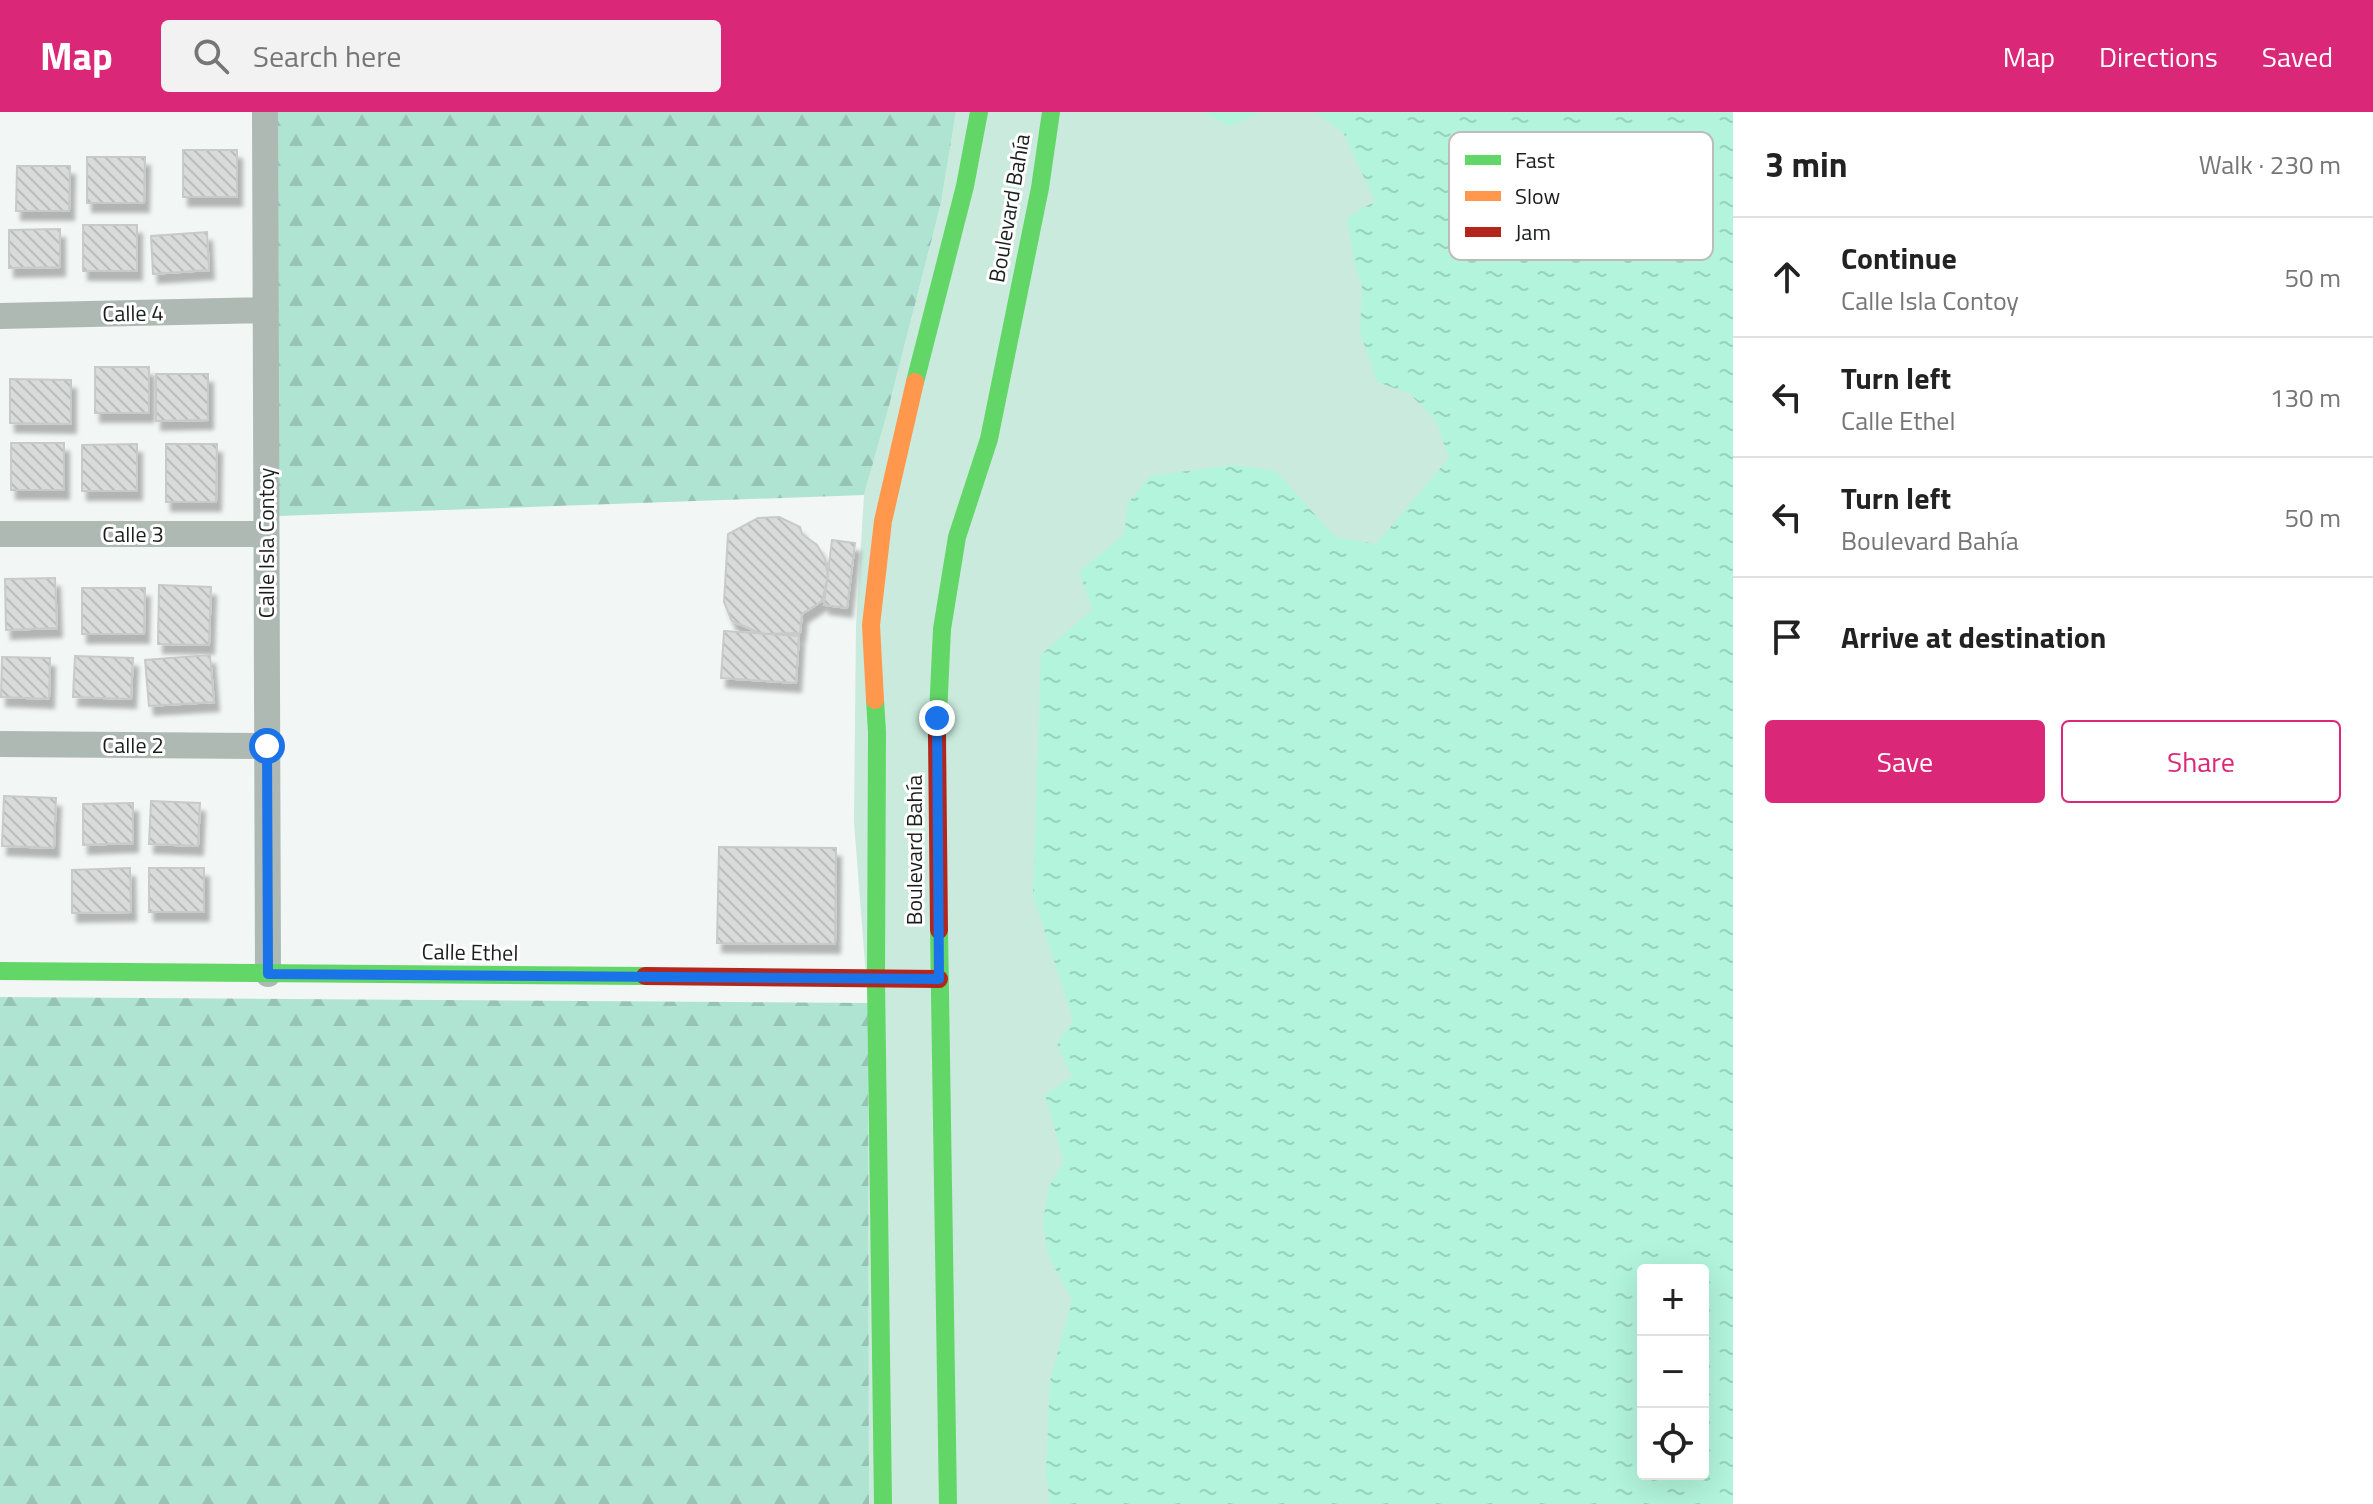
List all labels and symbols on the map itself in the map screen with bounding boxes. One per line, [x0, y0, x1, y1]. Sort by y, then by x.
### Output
street label: Boulevard Bahía [979, 131, 1039, 285]
legend [1449, 132, 1713, 260]
text: Fast [1515, 143, 1555, 177]
text: Slow [1515, 179, 1561, 213]
text: Jam [1515, 215, 1551, 249]
street label: Calle 4 [102, 295, 164, 331]
street label: Calle Isla Contoy [249, 467, 283, 618]
street label: Calle 3 [102, 517, 164, 551]
route end [919, 700, 955, 736]
street label: Calle 2 [102, 728, 164, 762]
route start [249, 728, 285, 764]
street label: Boulevard Bahía [897, 775, 931, 925]
street label: Calle Ethel [421, 934, 519, 970]

